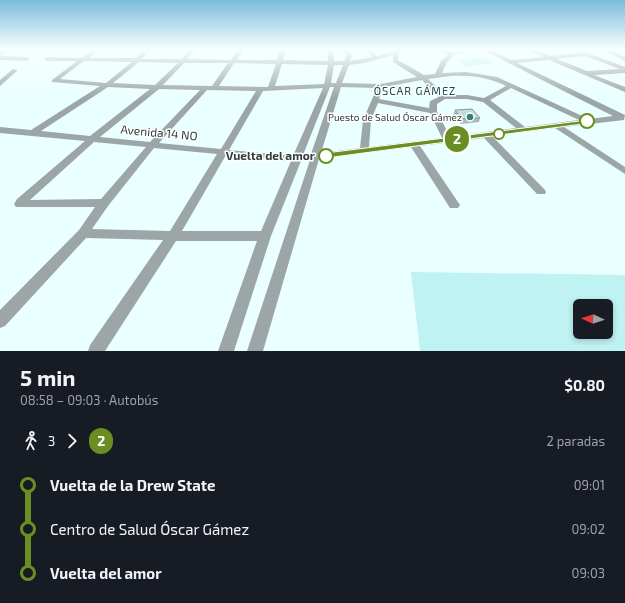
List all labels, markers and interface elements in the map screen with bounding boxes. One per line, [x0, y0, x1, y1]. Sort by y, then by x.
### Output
district label: ÓSCAR GÁMEZ [374, 84, 456, 97]
place label: Puesto de Salud Óscar Gámez [328, 111, 462, 123]
marker: Puesto de Salud Óscar Gámez [465, 112, 475, 122]
unlabelled marker [579, 113, 595, 129]
street label: Avenida 14 NO [120, 122, 198, 142]
line badge: 2 [444, 126, 470, 152]
unlabelled marker [493, 128, 505, 140]
text: 2 [453, 130, 461, 147]
place label: Vuelta del amor [226, 148, 315, 162]
marker: Vuelta del amor [318, 148, 334, 164]
north arrow [573, 299, 613, 339]
map controls [573, 299, 613, 339]
text: 5 min [20, 364, 76, 390]
text: $0.80 [564, 376, 605, 394]
text: 08:58 – 09:03 · Autobús [20, 392, 158, 408]
icon: walk [20, 430, 42, 452]
icon: forward [61, 430, 83, 452]
text: 2 [97, 432, 105, 449]
text: 3 [48, 433, 55, 449]
text: 2 paradas [547, 433, 605, 449]
text: Vuelta de la Drew State [50, 476, 215, 494]
text: 09:01 [574, 477, 605, 493]
text: Centro de Salud Óscar Gámez [50, 520, 249, 538]
text: 09:02 [572, 521, 605, 537]
text: Vuelta del amor [50, 564, 162, 582]
text: 09:03 [572, 565, 605, 581]

